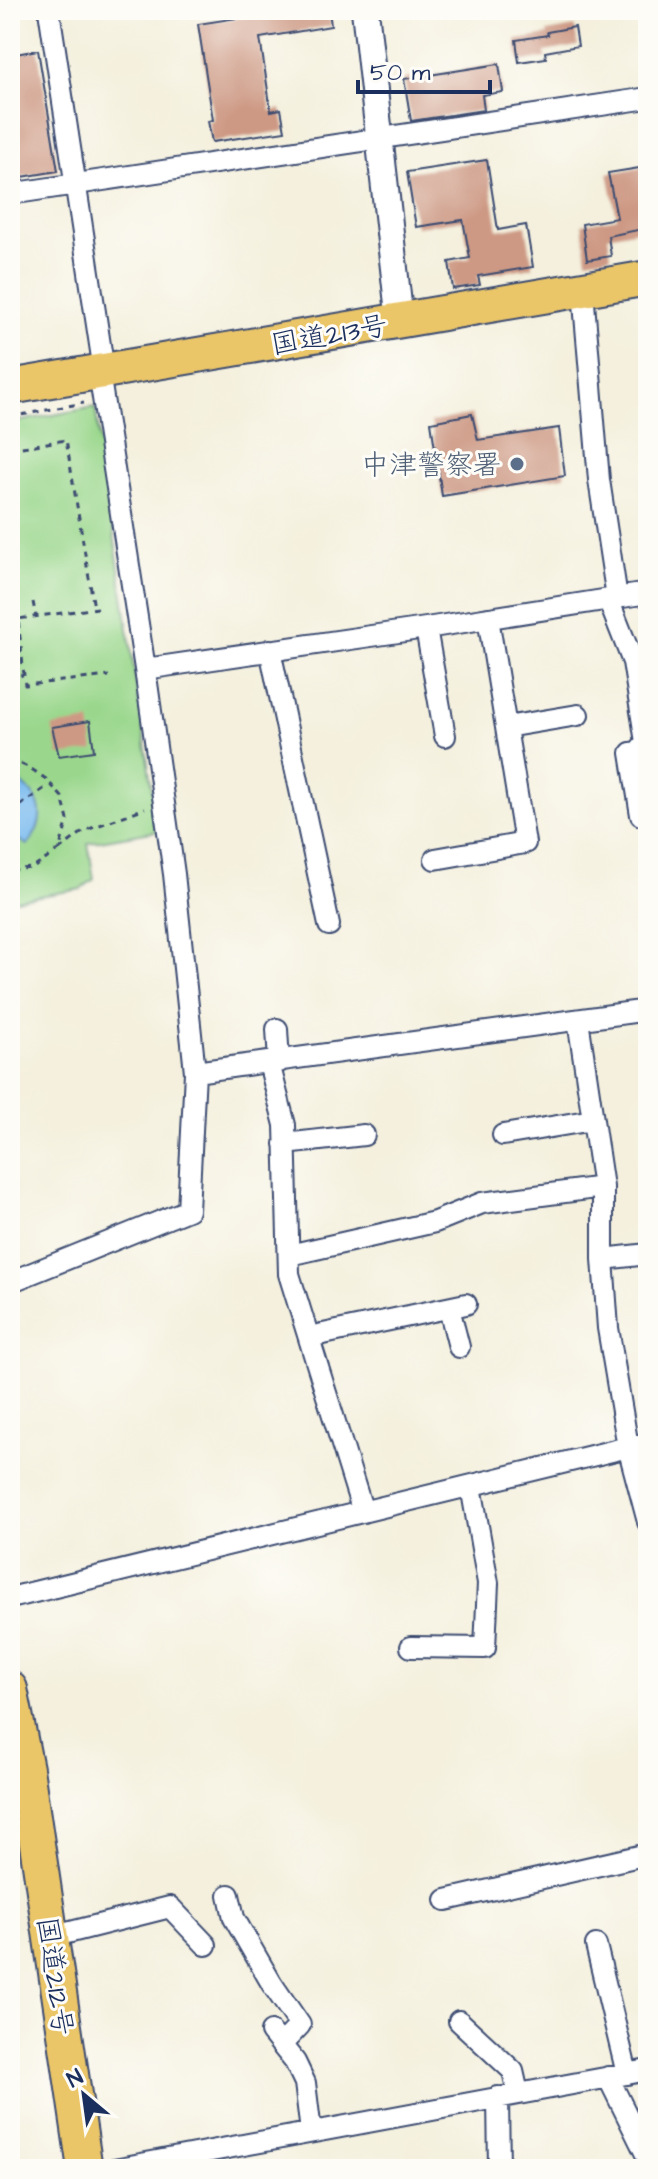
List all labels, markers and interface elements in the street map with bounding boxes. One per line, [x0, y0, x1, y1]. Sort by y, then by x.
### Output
scale bar [358, 44, 490, 94]
text: 50 m [370, 56, 431, 90]
street label: 国道213号 [268, 306, 391, 365]
place label: 中津警察署 [361, 446, 501, 485]
marker: 中津警察署 [508, 455, 526, 473]
street label: 国道212号 [27, 1914, 82, 2038]
north arrow [44, 2055, 124, 2135]
text: N [61, 2062, 89, 2096]

